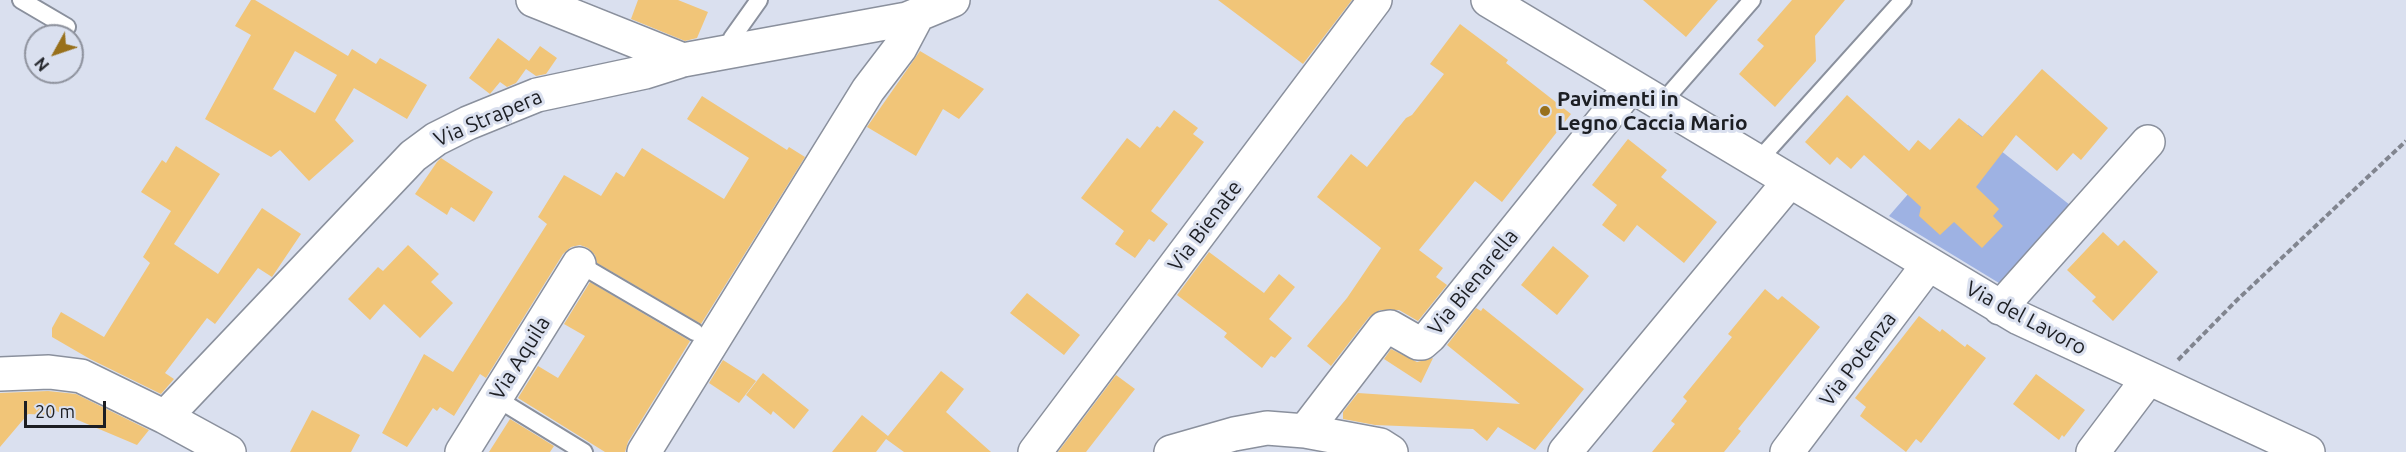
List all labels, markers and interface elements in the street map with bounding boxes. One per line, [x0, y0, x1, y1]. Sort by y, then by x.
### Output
north arrow [24, 24, 84, 84]
text: N [31, 54, 52, 75]
street label: Via Strapera [430, 84, 546, 152]
place label: Pavimenti in Legno Caccia Mario [1557, 86, 1748, 136]
marker: Pavimenti in Legno Caccia Mario [1538, 104, 1552, 118]
street label: Via Bienate [1163, 176, 1247, 276]
street label: Via Bienarella [1423, 224, 1523, 340]
street label: Via del Lavoro [1961, 276, 2091, 360]
street label: Via Potenza [1814, 307, 1902, 411]
street label: Via Aquila [484, 311, 556, 405]
scale bar [27, 389, 110, 427]
text: 20 m [35, 401, 75, 421]

